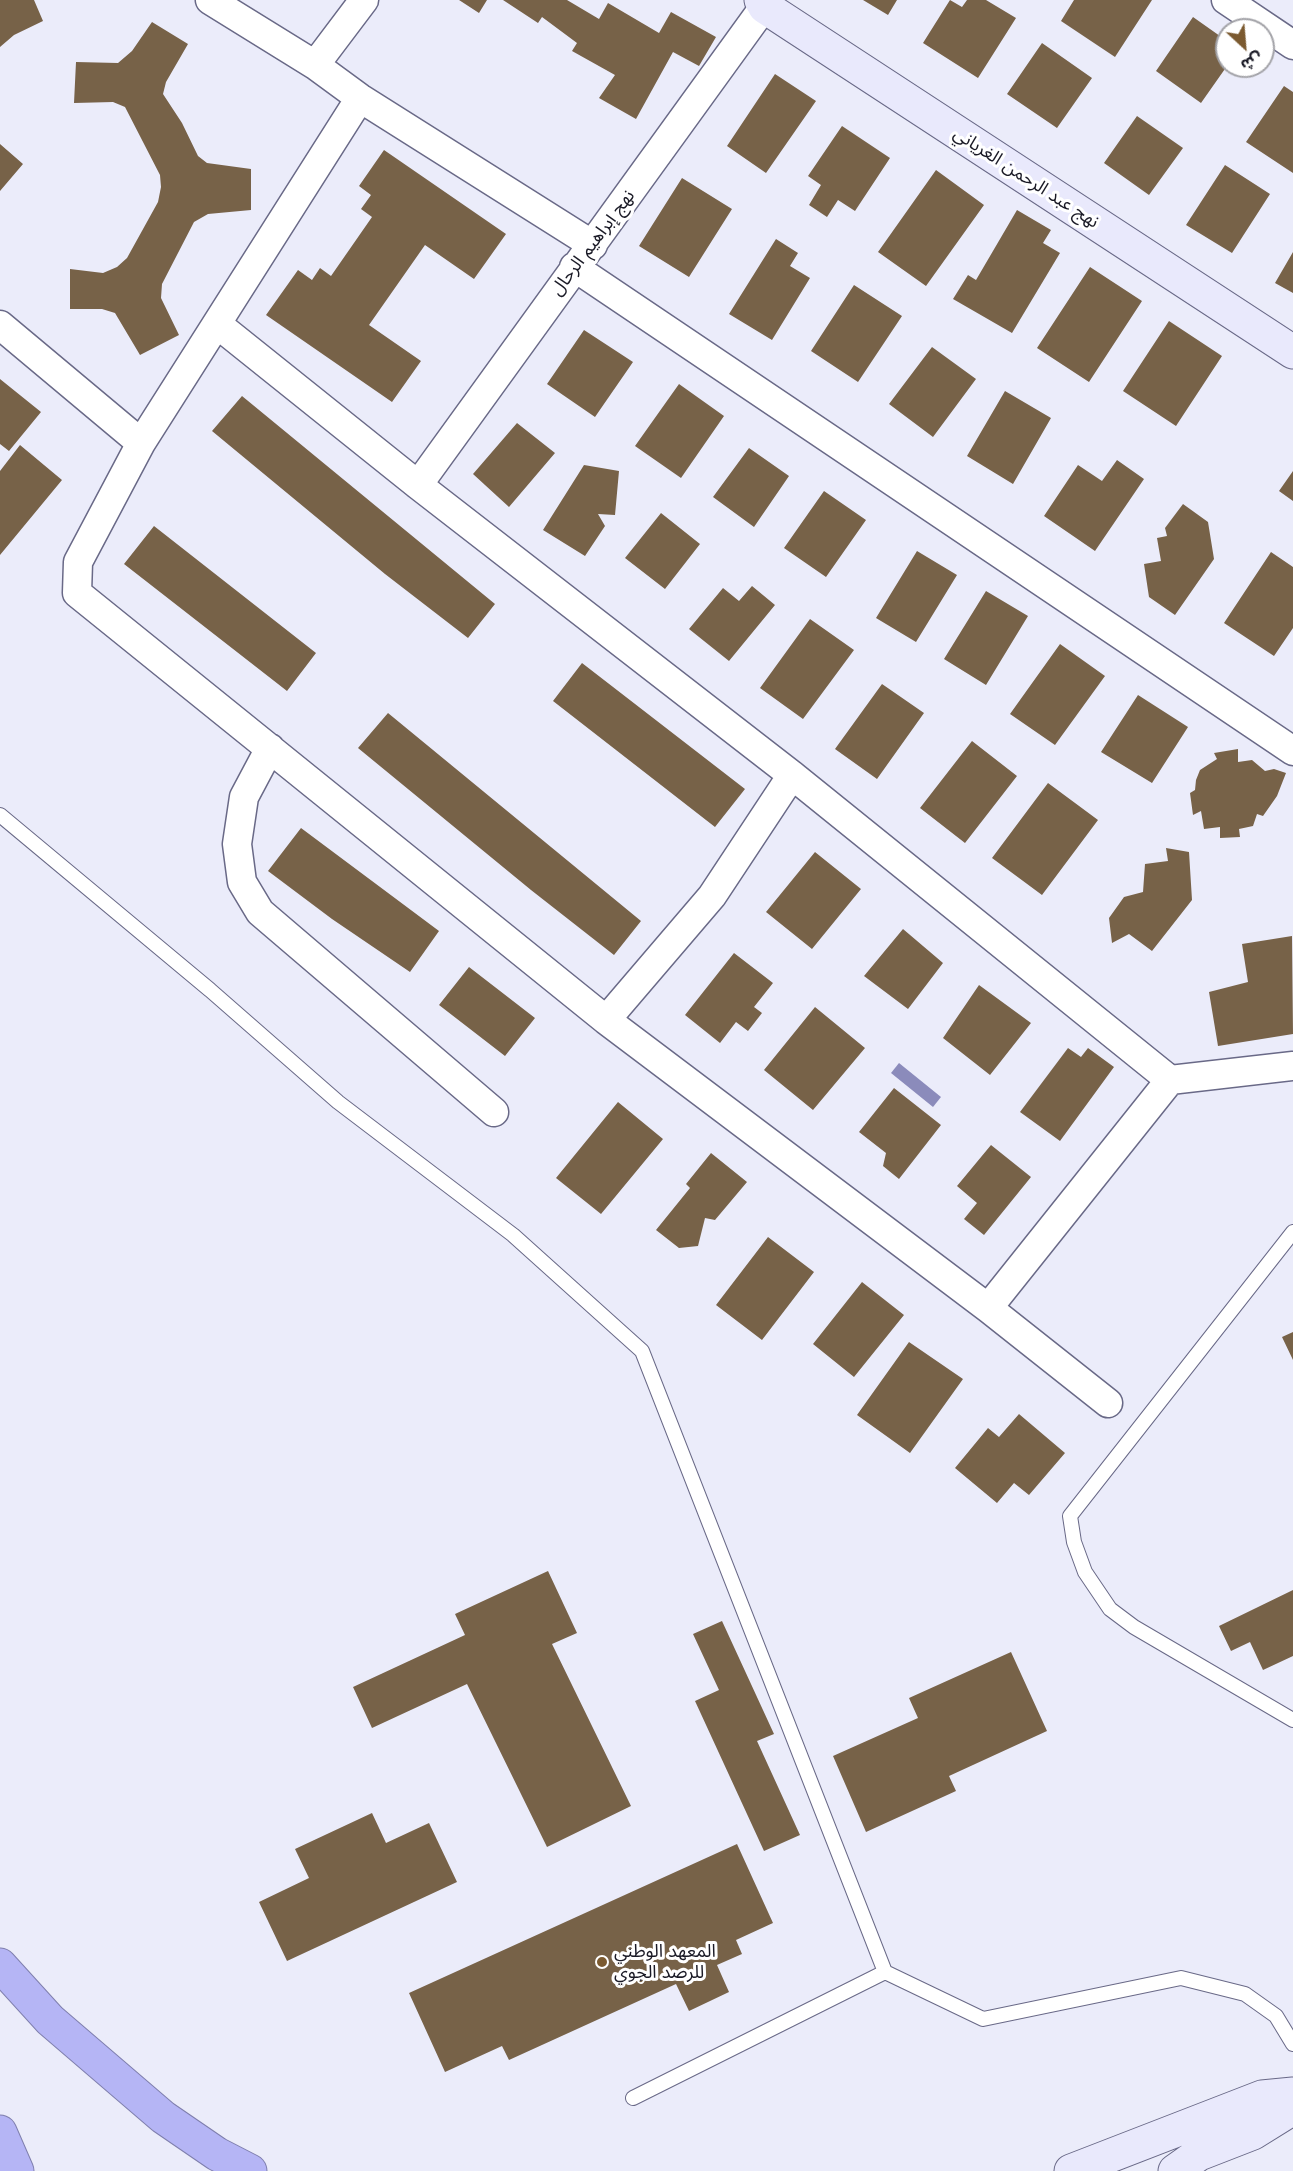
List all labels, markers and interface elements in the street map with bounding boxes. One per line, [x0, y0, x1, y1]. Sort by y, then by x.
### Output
north arrow [1215, 18, 1275, 78]
text: ش [1238, 49, 1266, 76]
street label: نهج عبد الرحمن الغرياني [949, 123, 1103, 233]
street label: نهج إبراهيم الرحال [546, 186, 640, 300]
place label: المعهد الوطني للرصد الجوي [614, 1941, 716, 1984]
marker: المعهد الوطني للرصد الجوي [595, 1955, 609, 1969]

